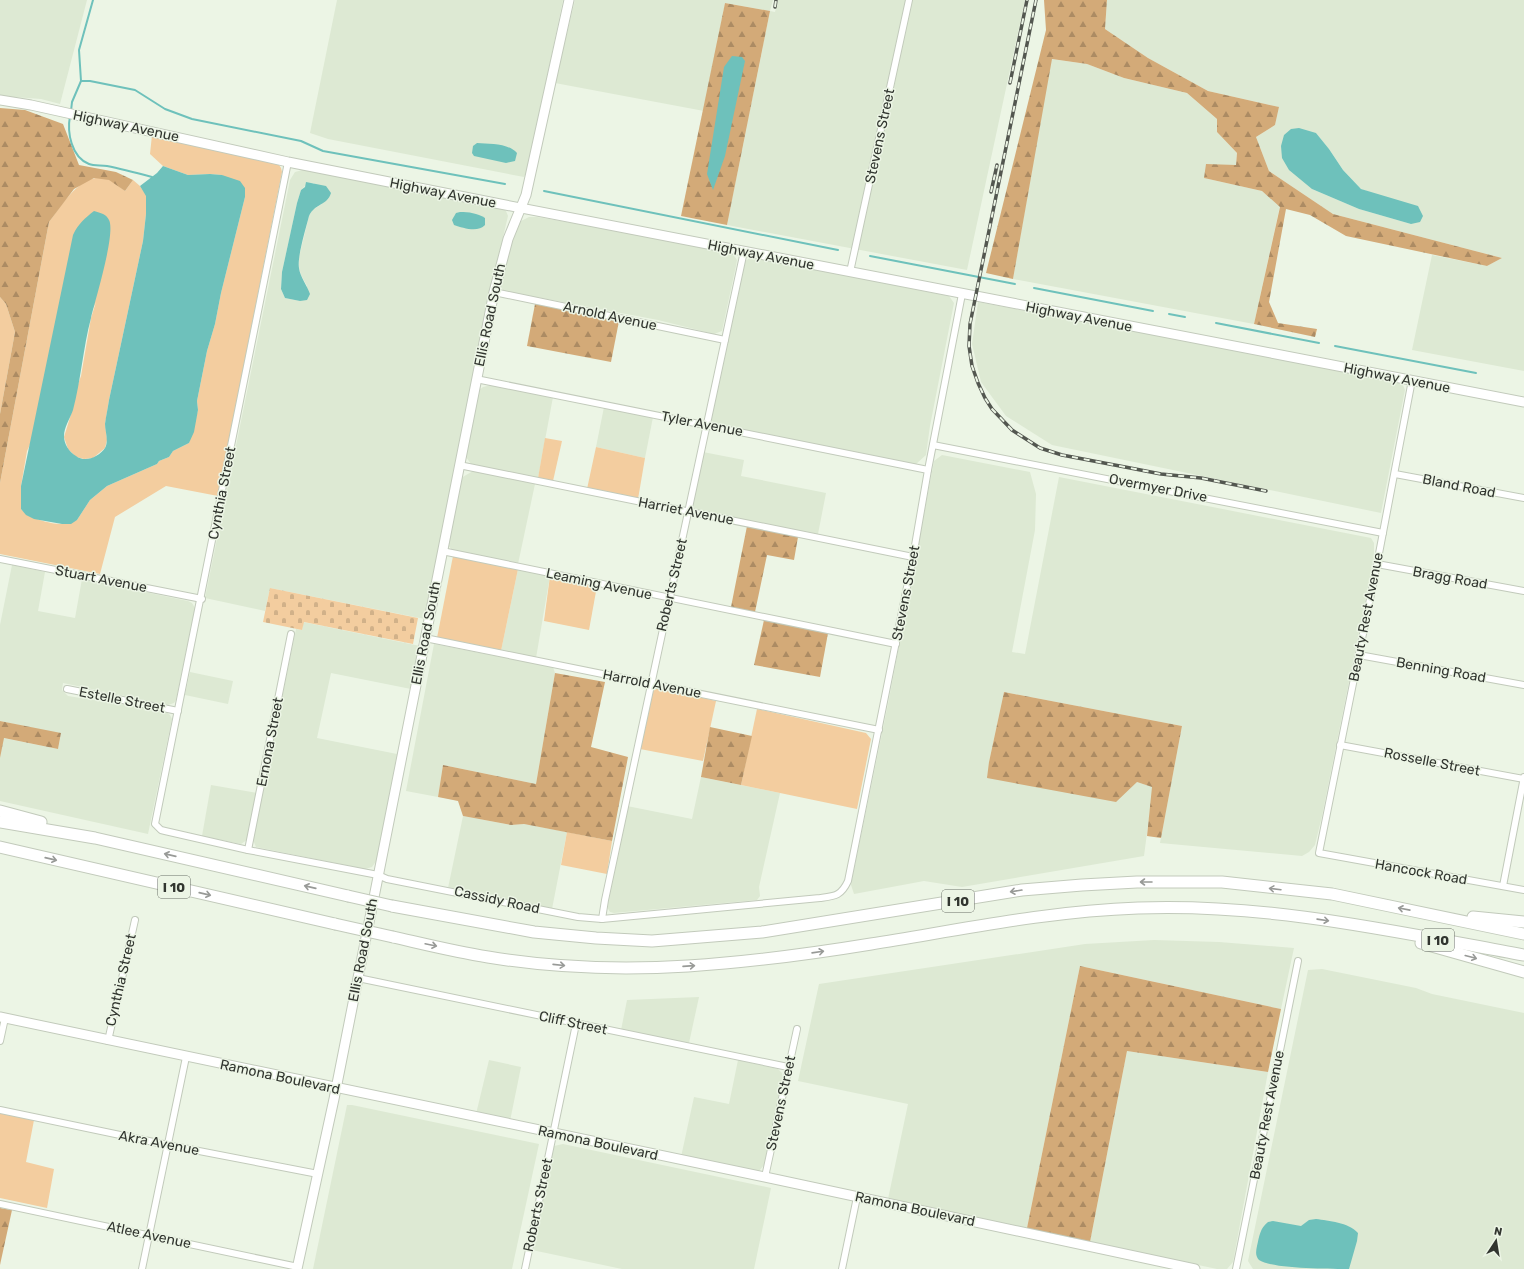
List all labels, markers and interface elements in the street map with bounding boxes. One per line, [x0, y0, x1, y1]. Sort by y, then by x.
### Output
street label: Stevens Street [862, 86, 898, 185]
street label: Highway Avenue [71, 106, 181, 146]
street label: Highway Avenue [388, 174, 498, 212]
street label: Highway Avenue [706, 236, 816, 274]
street label: Ellis Road South [471, 262, 509, 368]
street label: Arnold Avenue [562, 298, 658, 334]
street label: Highway Avenue [1024, 298, 1134, 336]
street label: Highway Avenue [1342, 359, 1452, 397]
street label: Tyler Avenue [660, 408, 745, 440]
street label: Cynthia Street [205, 445, 239, 541]
street label: Overmyer Drive [1107, 470, 1209, 506]
street label: Bland Road [1421, 471, 1497, 501]
street label: Harriet Avenue [637, 493, 735, 529]
street label: Roberts Street [653, 536, 691, 633]
street label: Stevens Street [888, 543, 924, 642]
street label: Beauty Rest Avenue [1345, 551, 1387, 683]
street label: Stuart Avenue [54, 562, 149, 596]
street label: Bragg Road [1411, 563, 1489, 593]
street label: Leaming Avenue [544, 564, 654, 604]
street label: Ellis Road South [408, 580, 444, 686]
street label: Benning Road [1395, 654, 1487, 686]
street label: Harrold Avenue [601, 666, 703, 702]
street label: Estelle Street [77, 683, 167, 717]
street label: Ernona Street [253, 695, 287, 788]
street label: Rosselle Street [1382, 744, 1482, 780]
one-way arrow [164, 850, 177, 858]
one-way arrow [44, 855, 57, 863]
street label: Hancock Road [1374, 856, 1468, 888]
road number: I 10 [158, 876, 190, 898]
one-way arrow [1140, 878, 1153, 886]
one-way arrow [304, 883, 317, 891]
street label: Cassidy Road [453, 883, 541, 917]
one-way arrow [1269, 885, 1282, 892]
one-way arrow [1010, 887, 1023, 895]
road number: I 10 [942, 890, 974, 912]
one-way arrow [198, 891, 211, 899]
street label: Ellis Road South [345, 897, 381, 1003]
one-way arrow [1398, 904, 1411, 912]
one-way arrow [1316, 916, 1329, 924]
road number: I 10 [1422, 929, 1454, 951]
street label: Cynthia Street [102, 932, 140, 1028]
one-way arrow [424, 941, 437, 949]
one-way arrow [811, 948, 824, 956]
one-way arrow [1464, 954, 1477, 961]
one-way arrow [552, 962, 565, 969]
one-way arrow [682, 962, 695, 970]
street label: Cliff Street [537, 1007, 609, 1039]
street label: Beauty Rest Avenue [1246, 1049, 1288, 1181]
street label: Stevens Street [763, 1053, 799, 1152]
street label: Ramona Boulevard [218, 1056, 342, 1098]
street label: Ramona Boulevard [536, 1122, 660, 1164]
street label: Akra Avenue [117, 1127, 201, 1159]
street label: Roberts Street [520, 1156, 556, 1253]
street label: Ramona Boulevard [853, 1188, 977, 1230]
street label: Atlee Avenue [105, 1218, 193, 1252]
north arrow [1476, 1221, 1516, 1261]
text: N [1493, 1225, 1503, 1239]

